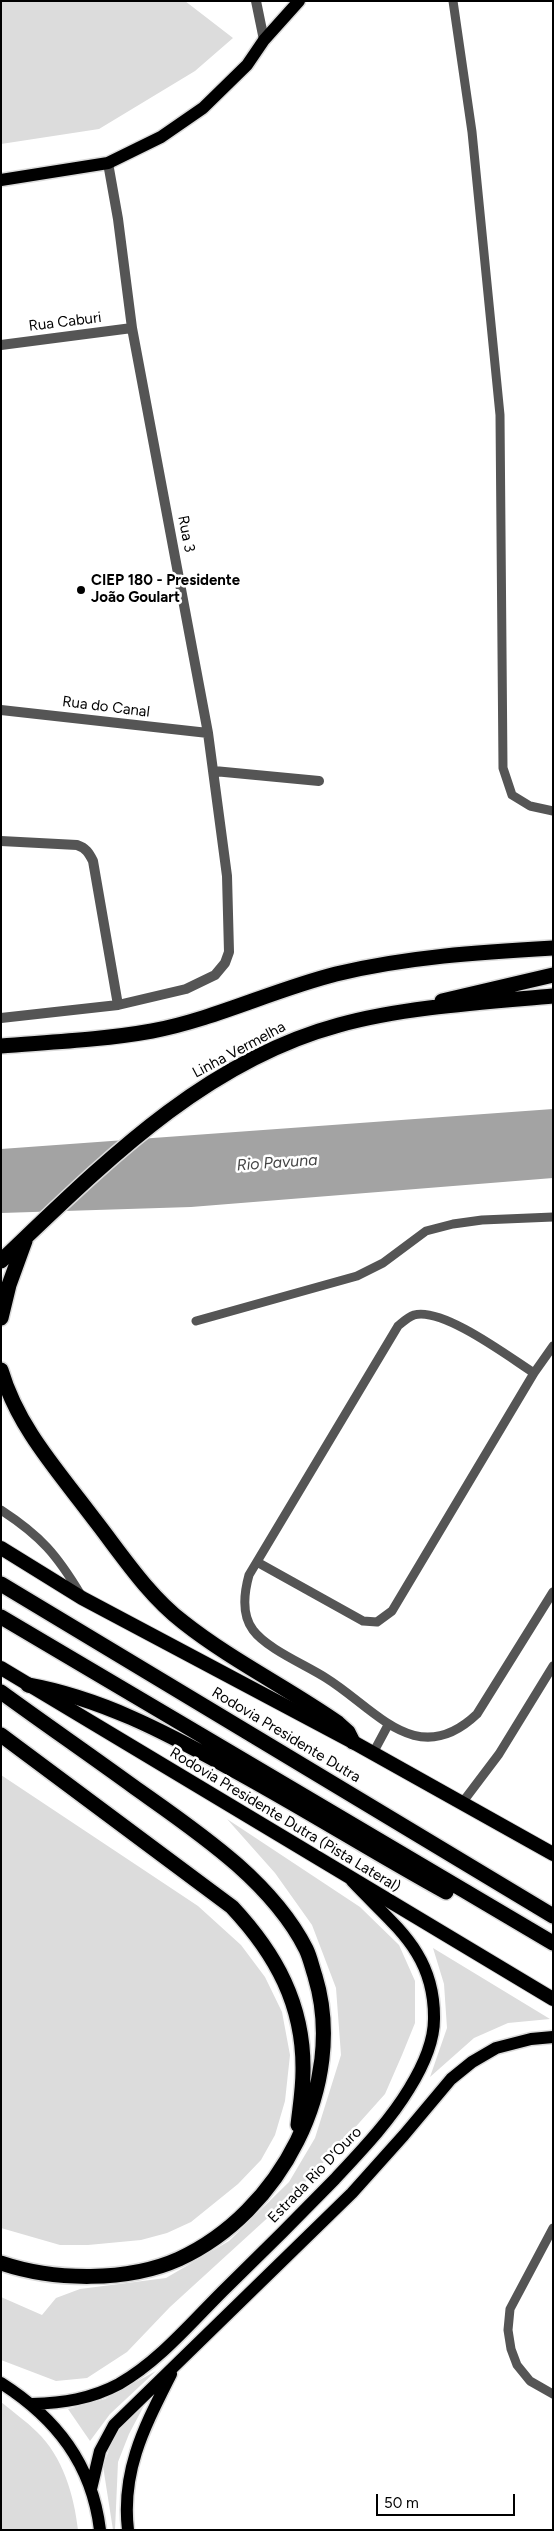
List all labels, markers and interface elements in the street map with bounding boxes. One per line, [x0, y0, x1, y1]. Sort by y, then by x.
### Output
street label: Rua Caburi [28, 309, 102, 335]
street label: Rua 3 [174, 514, 198, 554]
place label: CIEP 180 - Presidente João Goulart [91, 572, 240, 607]
marker: CIEP 180 - Presidente João Goulart [75, 584, 87, 596]
street label: Rua do Canal [61, 693, 151, 721]
street label: Linha Vermelha [189, 1018, 289, 1082]
water label: Rio Pavuna [236, 1151, 318, 1175]
street label: Rodovia Presidente Dutra [208, 1683, 364, 1787]
street label: Rodovia Presidente Dutra (Pista Lateral) [166, 1744, 404, 1896]
street label: Estrada Rio D'Ouro [264, 2123, 366, 2227]
scale bar [379, 2484, 518, 2516]
text: 50 m [384, 2494, 419, 2512]

